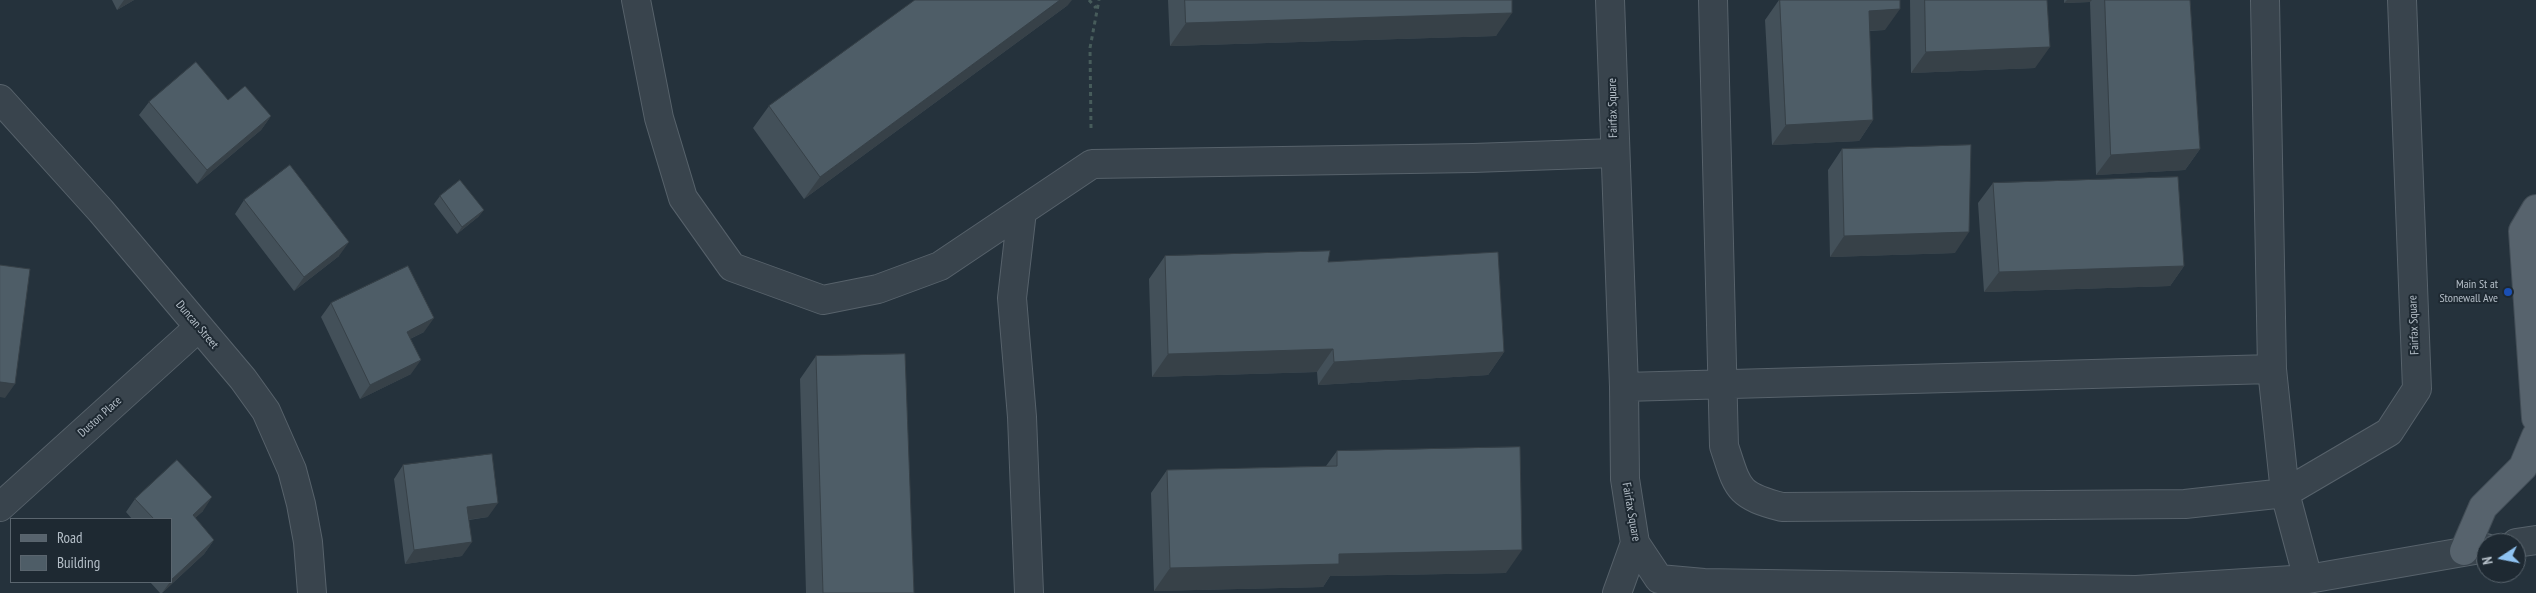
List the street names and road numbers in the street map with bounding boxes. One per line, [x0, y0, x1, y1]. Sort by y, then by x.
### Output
street label: Fairfax Square [1605, 78, 1621, 138]
street label: Fairfax Square [2406, 295, 2422, 355]
street label: Duncan Street [173, 298, 221, 352]
street label: Duston Place [75, 394, 125, 440]
street label: Fairfax Square [1619, 481, 1643, 543]

